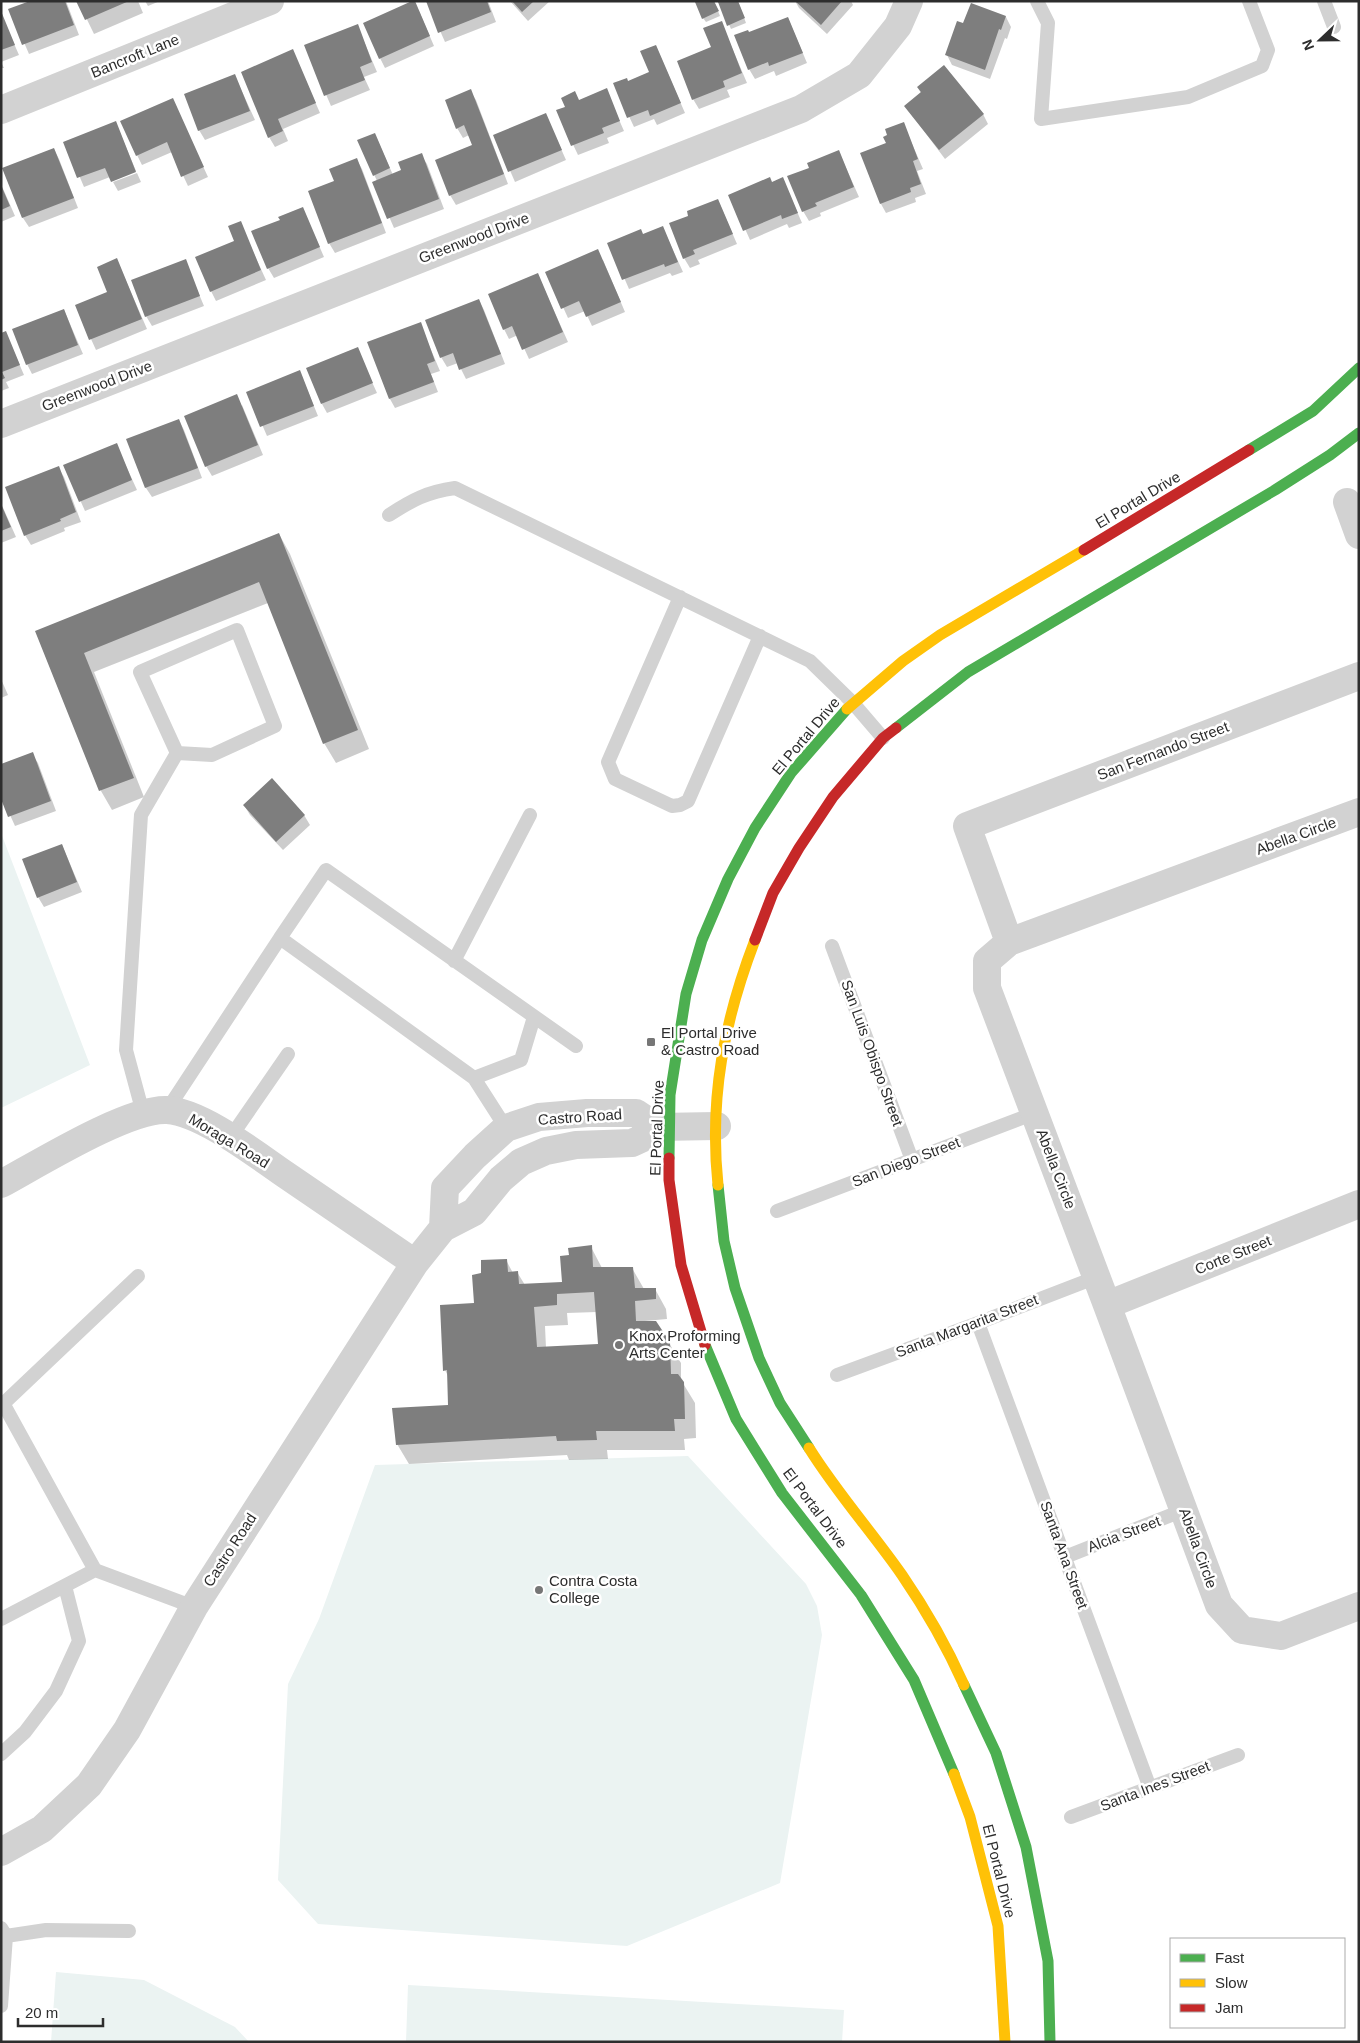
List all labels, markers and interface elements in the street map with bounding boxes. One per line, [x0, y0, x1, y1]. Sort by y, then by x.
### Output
north arrow [1295, 15, 1345, 65]
street label: Bancroft Lane [88, 30, 181, 81]
text: N [1299, 37, 1317, 53]
street label: Greenwood Drive [416, 209, 531, 266]
street label: Greenwood Drive [39, 357, 154, 414]
street label: El Portal Drive [1092, 468, 1183, 532]
street label: El Portal Drive [768, 693, 843, 778]
street label: San Fernando Street [1095, 717, 1232, 783]
street label: Abella Circle [1253, 813, 1338, 858]
street label: San Luis Obispo Street [838, 977, 907, 1129]
place label: El Portal Drive & Castro Road [661, 1024, 759, 1058]
marker: El Portal Drive & Castro Road [645, 1036, 657, 1048]
street label: El Portal Drive [646, 1080, 667, 1176]
street label: Castro Road [537, 1105, 623, 1128]
street label: Moraga Road [186, 1110, 273, 1171]
street label: Abella Circle [1033, 1126, 1079, 1211]
street label: San Diego Street [849, 1133, 963, 1190]
street label: Corte Street [1192, 1231, 1274, 1278]
street label: Santa Margarita Street [893, 1290, 1041, 1361]
place label: Knox Proforming Arts Center [629, 1327, 741, 1361]
marker: Knox Proforming Arts Center [613, 1339, 625, 1351]
street label: El Portal Drive [780, 1464, 851, 1551]
street label: Santa Ana Street [1037, 1499, 1092, 1612]
street label: Abella Circle [1176, 1505, 1221, 1590]
street label: Castro Road [200, 1510, 260, 1590]
street label: Alcia Street [1085, 1512, 1163, 1555]
place label: Contra Costa College [549, 1572, 638, 1606]
marker: Contra Costa College [533, 1584, 545, 1596]
street label: Santa Ines Street [1098, 1757, 1213, 1814]
street label: El Portal Drive [980, 1822, 1019, 1919]
legend [1170, 1938, 1345, 2028]
text: Fast [1215, 1949, 1245, 1966]
text: Slow [1215, 1974, 1248, 1991]
scale bar [18, 1996, 102, 2028]
text: Jam [1215, 1999, 1243, 2016]
text: 20 m [25, 2004, 58, 2021]

